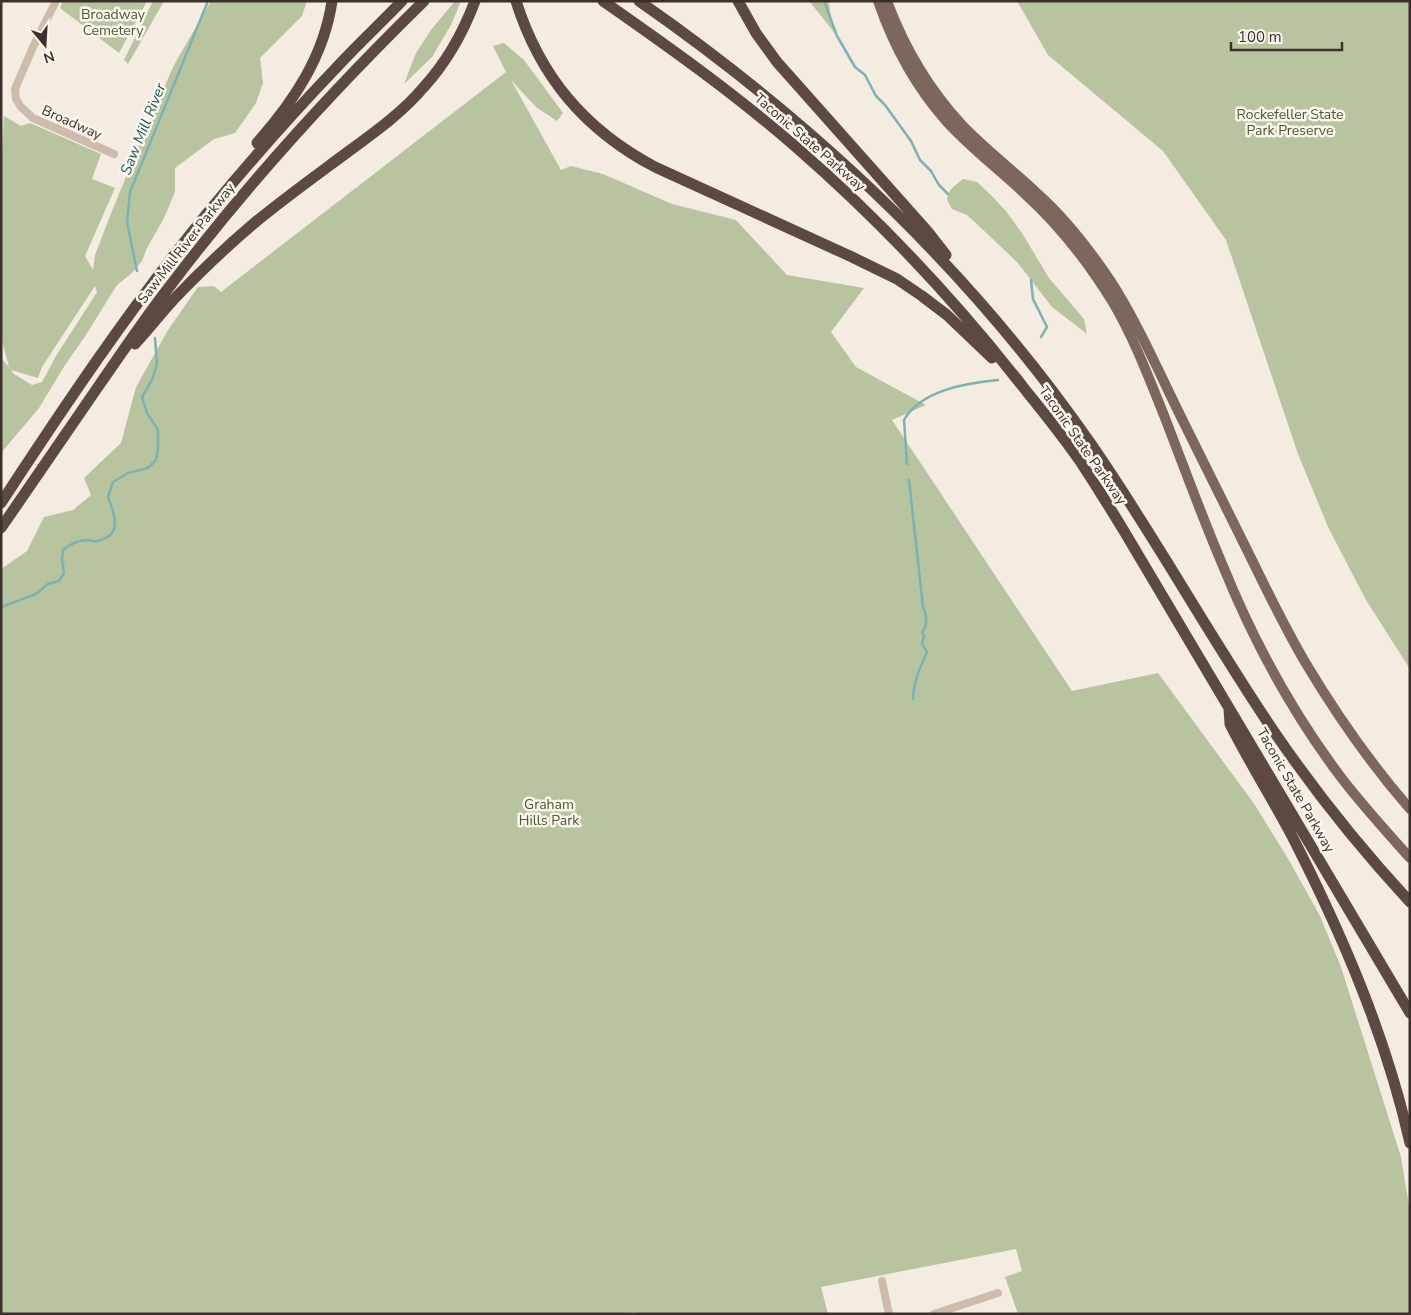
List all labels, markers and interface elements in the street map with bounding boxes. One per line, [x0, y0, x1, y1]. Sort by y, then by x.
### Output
park label: Broadway Cemetery [81, 5, 146, 40]
north arrow [20, 20, 70, 70]
scale bar [1231, 20, 1342, 52]
text: 100 m [1238, 27, 1282, 47]
text: N [41, 46, 57, 68]
water label: Saw Mill River [116, 80, 171, 178]
street label: Taconic State Parkway [750, 89, 870, 196]
street label: Broadway [39, 101, 106, 144]
park label: Rockefeller State Park Preserve [1236, 105, 1344, 140]
street label: Saw Mill River Parkway [133, 178, 240, 308]
street label: Taconic State Parkway [1034, 382, 1131, 509]
street label: Taconic State Parkway [1252, 724, 1339, 857]
park label: Graham Hills Park [519, 795, 580, 830]

